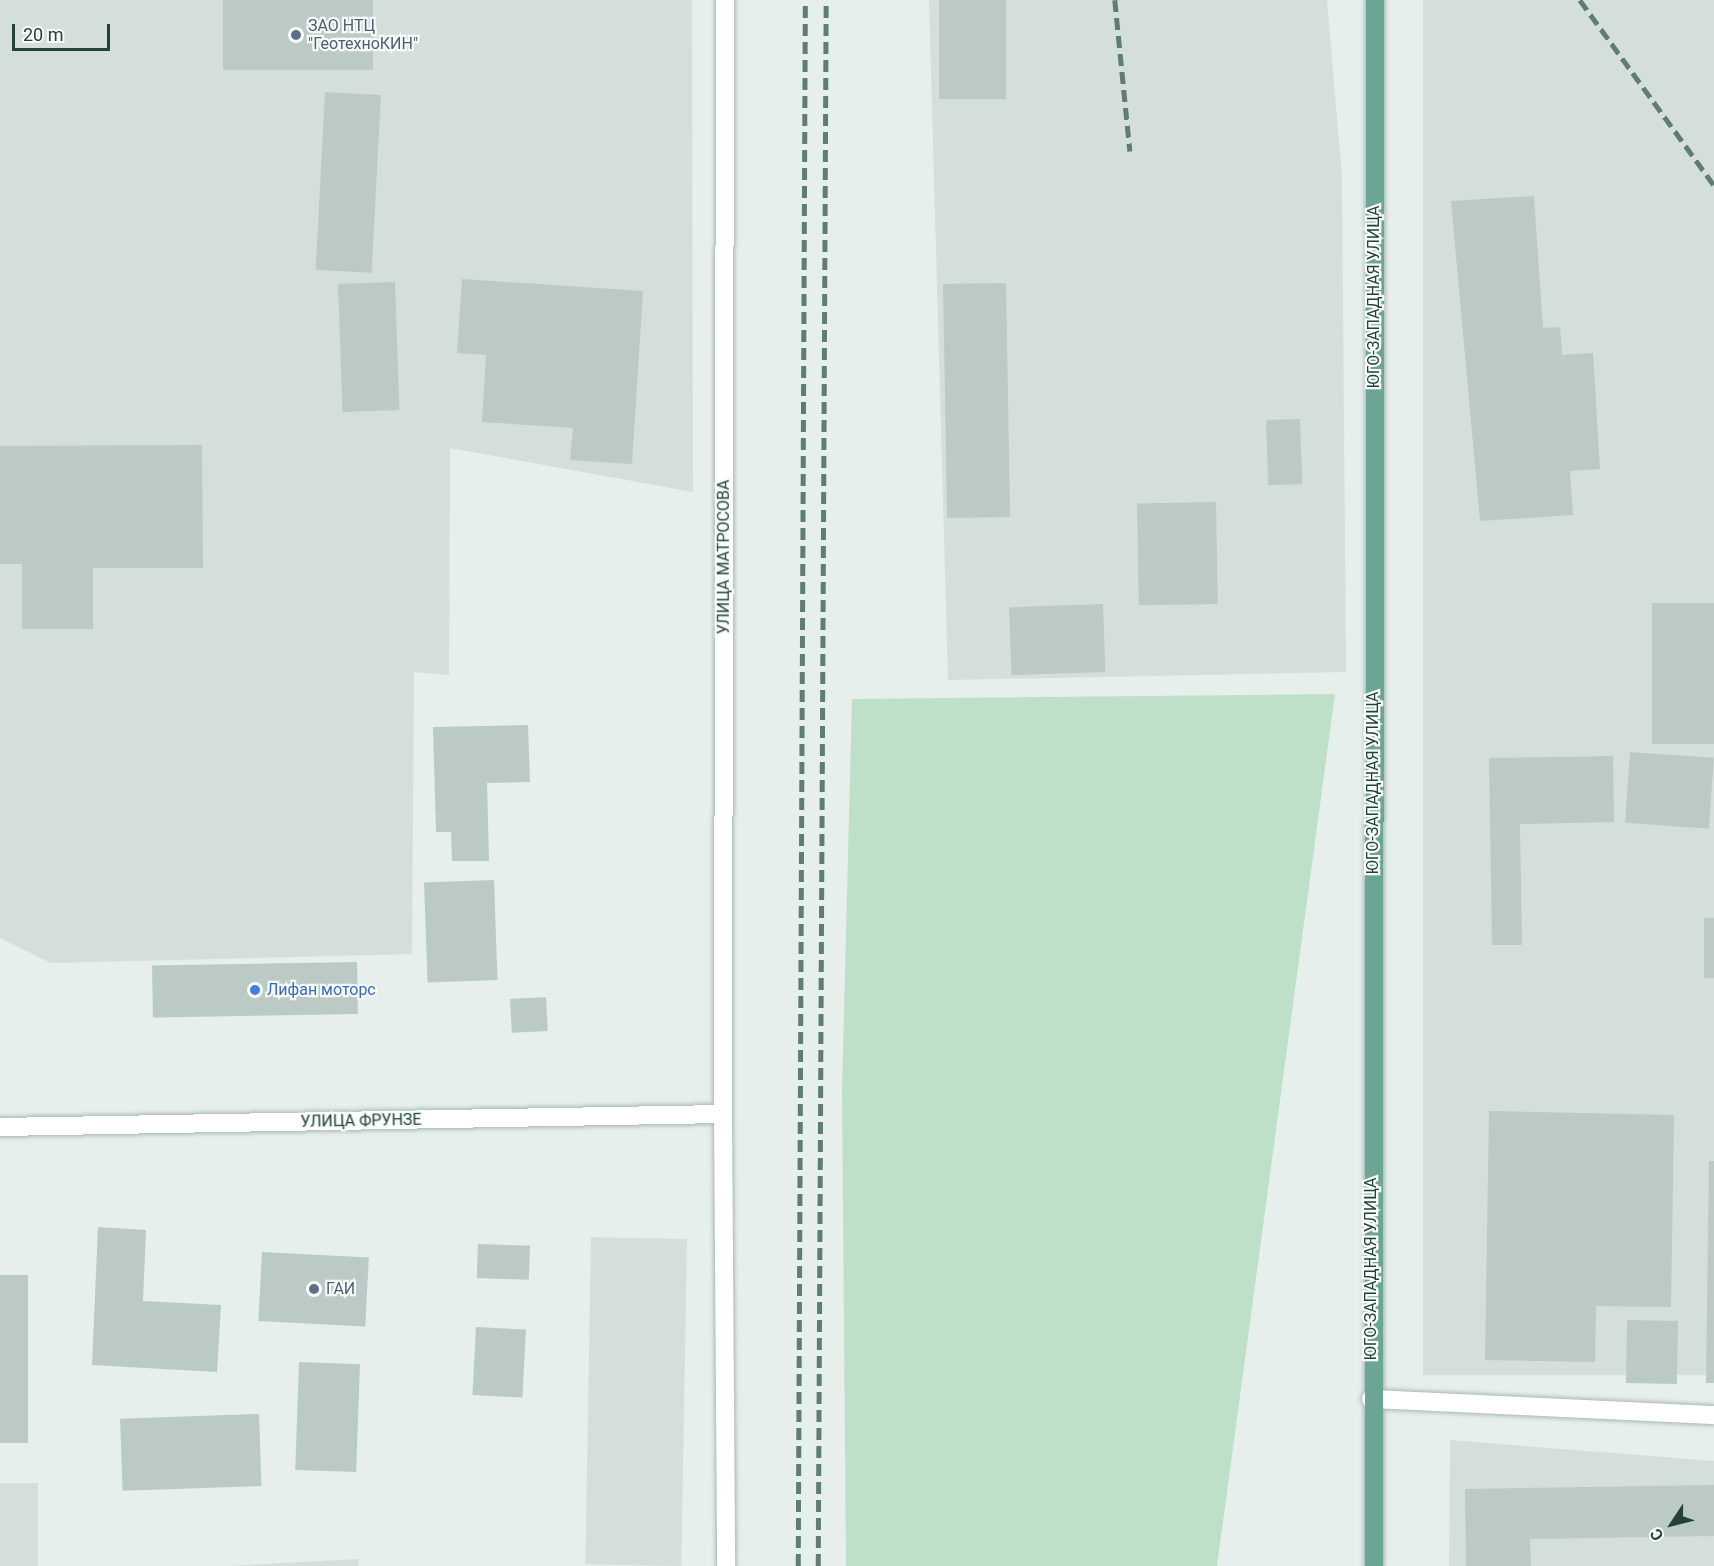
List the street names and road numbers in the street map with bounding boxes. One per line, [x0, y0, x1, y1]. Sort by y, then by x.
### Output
street label: ЮГО-ЗАПАДНАЯ УЛИЦА [1364, 206, 1384, 388]
street label: УЛИЦА МАТРОСОВА [714, 480, 734, 634]
street label: ЮГО-ЗАПАДНАЯ УЛИЦА [1363, 692, 1383, 874]
street label: УЛИЦА ФРУНЗЕ [300, 1110, 422, 1132]
street label: ЮГО-ЗАПАДНАЯ УЛИЦА [1361, 1178, 1381, 1360]

